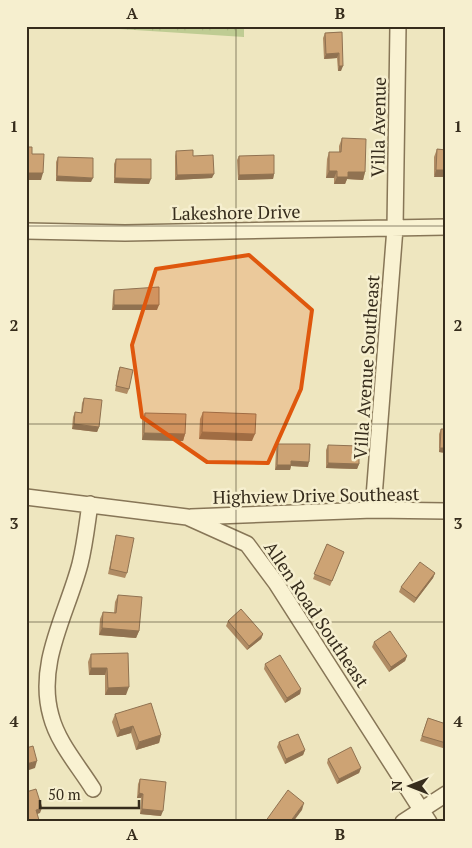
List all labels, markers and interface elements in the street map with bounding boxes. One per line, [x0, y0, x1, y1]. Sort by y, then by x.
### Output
text: A [126, 2, 138, 24]
text: B [335, 2, 345, 24]
street label: Villa Avenue [365, 76, 391, 178]
text: 1 [9, 115, 19, 137]
text: 1 [453, 115, 463, 137]
street label: Lakeshore Drive [171, 199, 301, 225]
street label: Villa Avenue Southeast [348, 274, 384, 460]
text: 2 [9, 314, 19, 336]
text: 2 [453, 314, 463, 336]
street label: Highview Drive Southeast [212, 481, 420, 509]
text: 3 [9, 512, 19, 534]
text: 3 [453, 512, 463, 534]
street label: Allen Road Southeast [259, 536, 375, 692]
text: 4 [9, 710, 19, 732]
text: 4 [453, 710, 463, 732]
north arrow [384, 760, 434, 810]
scale bar [40, 778, 139, 810]
text: N [387, 780, 406, 791]
text: 50 m [48, 784, 81, 804]
text: A [126, 823, 138, 845]
text: B [335, 823, 345, 845]

